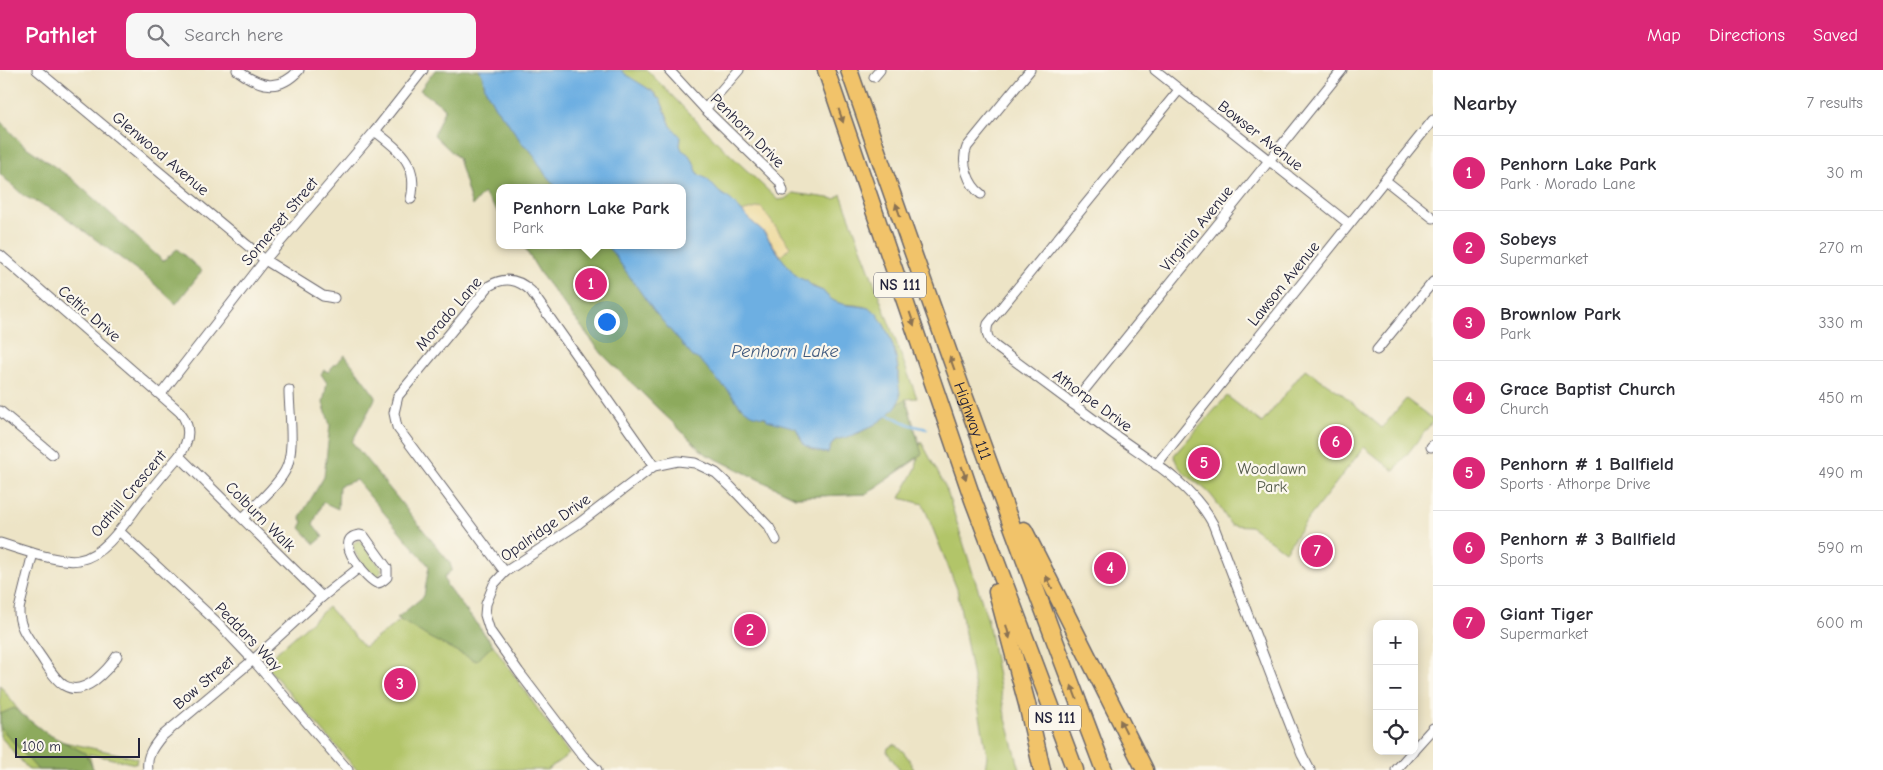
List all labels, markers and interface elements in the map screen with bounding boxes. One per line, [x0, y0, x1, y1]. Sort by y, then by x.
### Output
search box [126, 13, 476, 58]
text: Pathlet [25, 21, 96, 49]
icon: search [144, 21, 172, 49]
text: Search here [184, 24, 283, 46]
text: Map [1647, 25, 1681, 46]
text: Directions [1709, 25, 1785, 46]
text: Saved [1813, 25, 1858, 46]
street label: Penhorn Drive [707, 90, 788, 171]
text: Nearby [1453, 91, 1517, 115]
text: 7 results [1806, 94, 1863, 112]
street label: Bowser Avenue [1214, 97, 1306, 175]
street label: Glenwood Avenue [108, 108, 212, 199]
one-way arrow [838, 109, 846, 124]
text: Penhorn Lake Park [1500, 153, 1656, 175]
text: 1 [1466, 164, 1472, 182]
text: 30 m [1827, 164, 1863, 182]
street label: Somerset Street [238, 174, 322, 269]
text: Park · Morado Lane [1500, 175, 1635, 193]
street label: Virginia Avenue [1157, 182, 1237, 275]
popup [496, 184, 686, 249]
text: Penhorn Lake Park [513, 197, 669, 219]
one-way arrow [893, 203, 901, 218]
text: Park [513, 219, 544, 237]
text: Sobeys [1500, 228, 1556, 250]
street label: Lawson Avenue [1244, 238, 1323, 330]
text: 2 [1465, 239, 1473, 257]
text: 270 m [1819, 239, 1863, 257]
text: Supermarket [1500, 250, 1588, 268]
pin: 1 [575, 265, 607, 303]
road number: NS 111 [874, 272, 926, 298]
street label: Morado Lane [412, 273, 486, 354]
street label: Celtic Drive [54, 282, 124, 346]
text: Brownlow Park [1500, 303, 1621, 325]
your location [594, 309, 620, 335]
one-way arrow [908, 312, 916, 327]
text: 3 [1465, 314, 1473, 332]
text: 330 m [1818, 314, 1863, 332]
text: Park [1500, 325, 1531, 343]
water label: Penhorn Lake [731, 341, 839, 362]
one-way arrow [948, 356, 955, 371]
street label: Athorpe Drive [1049, 366, 1136, 436]
text: Grace Baptist Church [1500, 378, 1676, 400]
street label: Highway 111 [950, 380, 995, 462]
text: 4 [1465, 389, 1473, 407]
text: 450 m [1818, 389, 1863, 407]
text: Church [1500, 400, 1549, 418]
pin: 6 [1320, 423, 1352, 461]
pin: 5 [1188, 444, 1220, 482]
street label: Oathill Crescent [87, 446, 170, 541]
text: Penhorn # 1 Ballfield [1500, 453, 1674, 475]
park label: Woodlawn Park [1238, 460, 1306, 496]
text: 5 [1465, 464, 1473, 482]
text: 490 m [1818, 464, 1863, 482]
one-way arrow [960, 466, 968, 481]
text: Sports · Athorpe Drive [1500, 475, 1650, 493]
street label: Colburn Walk [222, 478, 299, 556]
street label: Opalridge Drive [497, 490, 594, 565]
text: Penhorn # 3 Ballfield [1500, 528, 1676, 550]
pin: 7 [1301, 532, 1333, 570]
text: 6 [1465, 539, 1473, 557]
text: 590 m [1818, 539, 1863, 557]
pin: 4 [1094, 549, 1126, 587]
text: Sports [1500, 550, 1543, 568]
one-way arrow [1045, 574, 1053, 589]
street label: Peddars Way [211, 599, 286, 675]
text: Giant Tiger [1500, 603, 1593, 625]
pin: 2 [734, 611, 766, 649]
text: 7 [1465, 614, 1473, 632]
text: 600 m [1816, 614, 1863, 632]
map controls [1373, 620, 1418, 755]
button: + [1373, 620, 1418, 665]
one-way arrow [1004, 624, 1012, 639]
text: Supermarket [1500, 625, 1588, 643]
street label: Bow Street [170, 652, 238, 713]
pin: 3 [384, 665, 416, 703]
button: − [1373, 665, 1418, 710]
one-way arrow [1070, 684, 1077, 699]
road number: NS 111 [1029, 706, 1081, 730]
button: locate [1373, 710, 1418, 755]
one-way arrow [1119, 719, 1127, 734]
scale bar [15, 735, 140, 758]
text: 100 m [22, 738, 61, 755]

